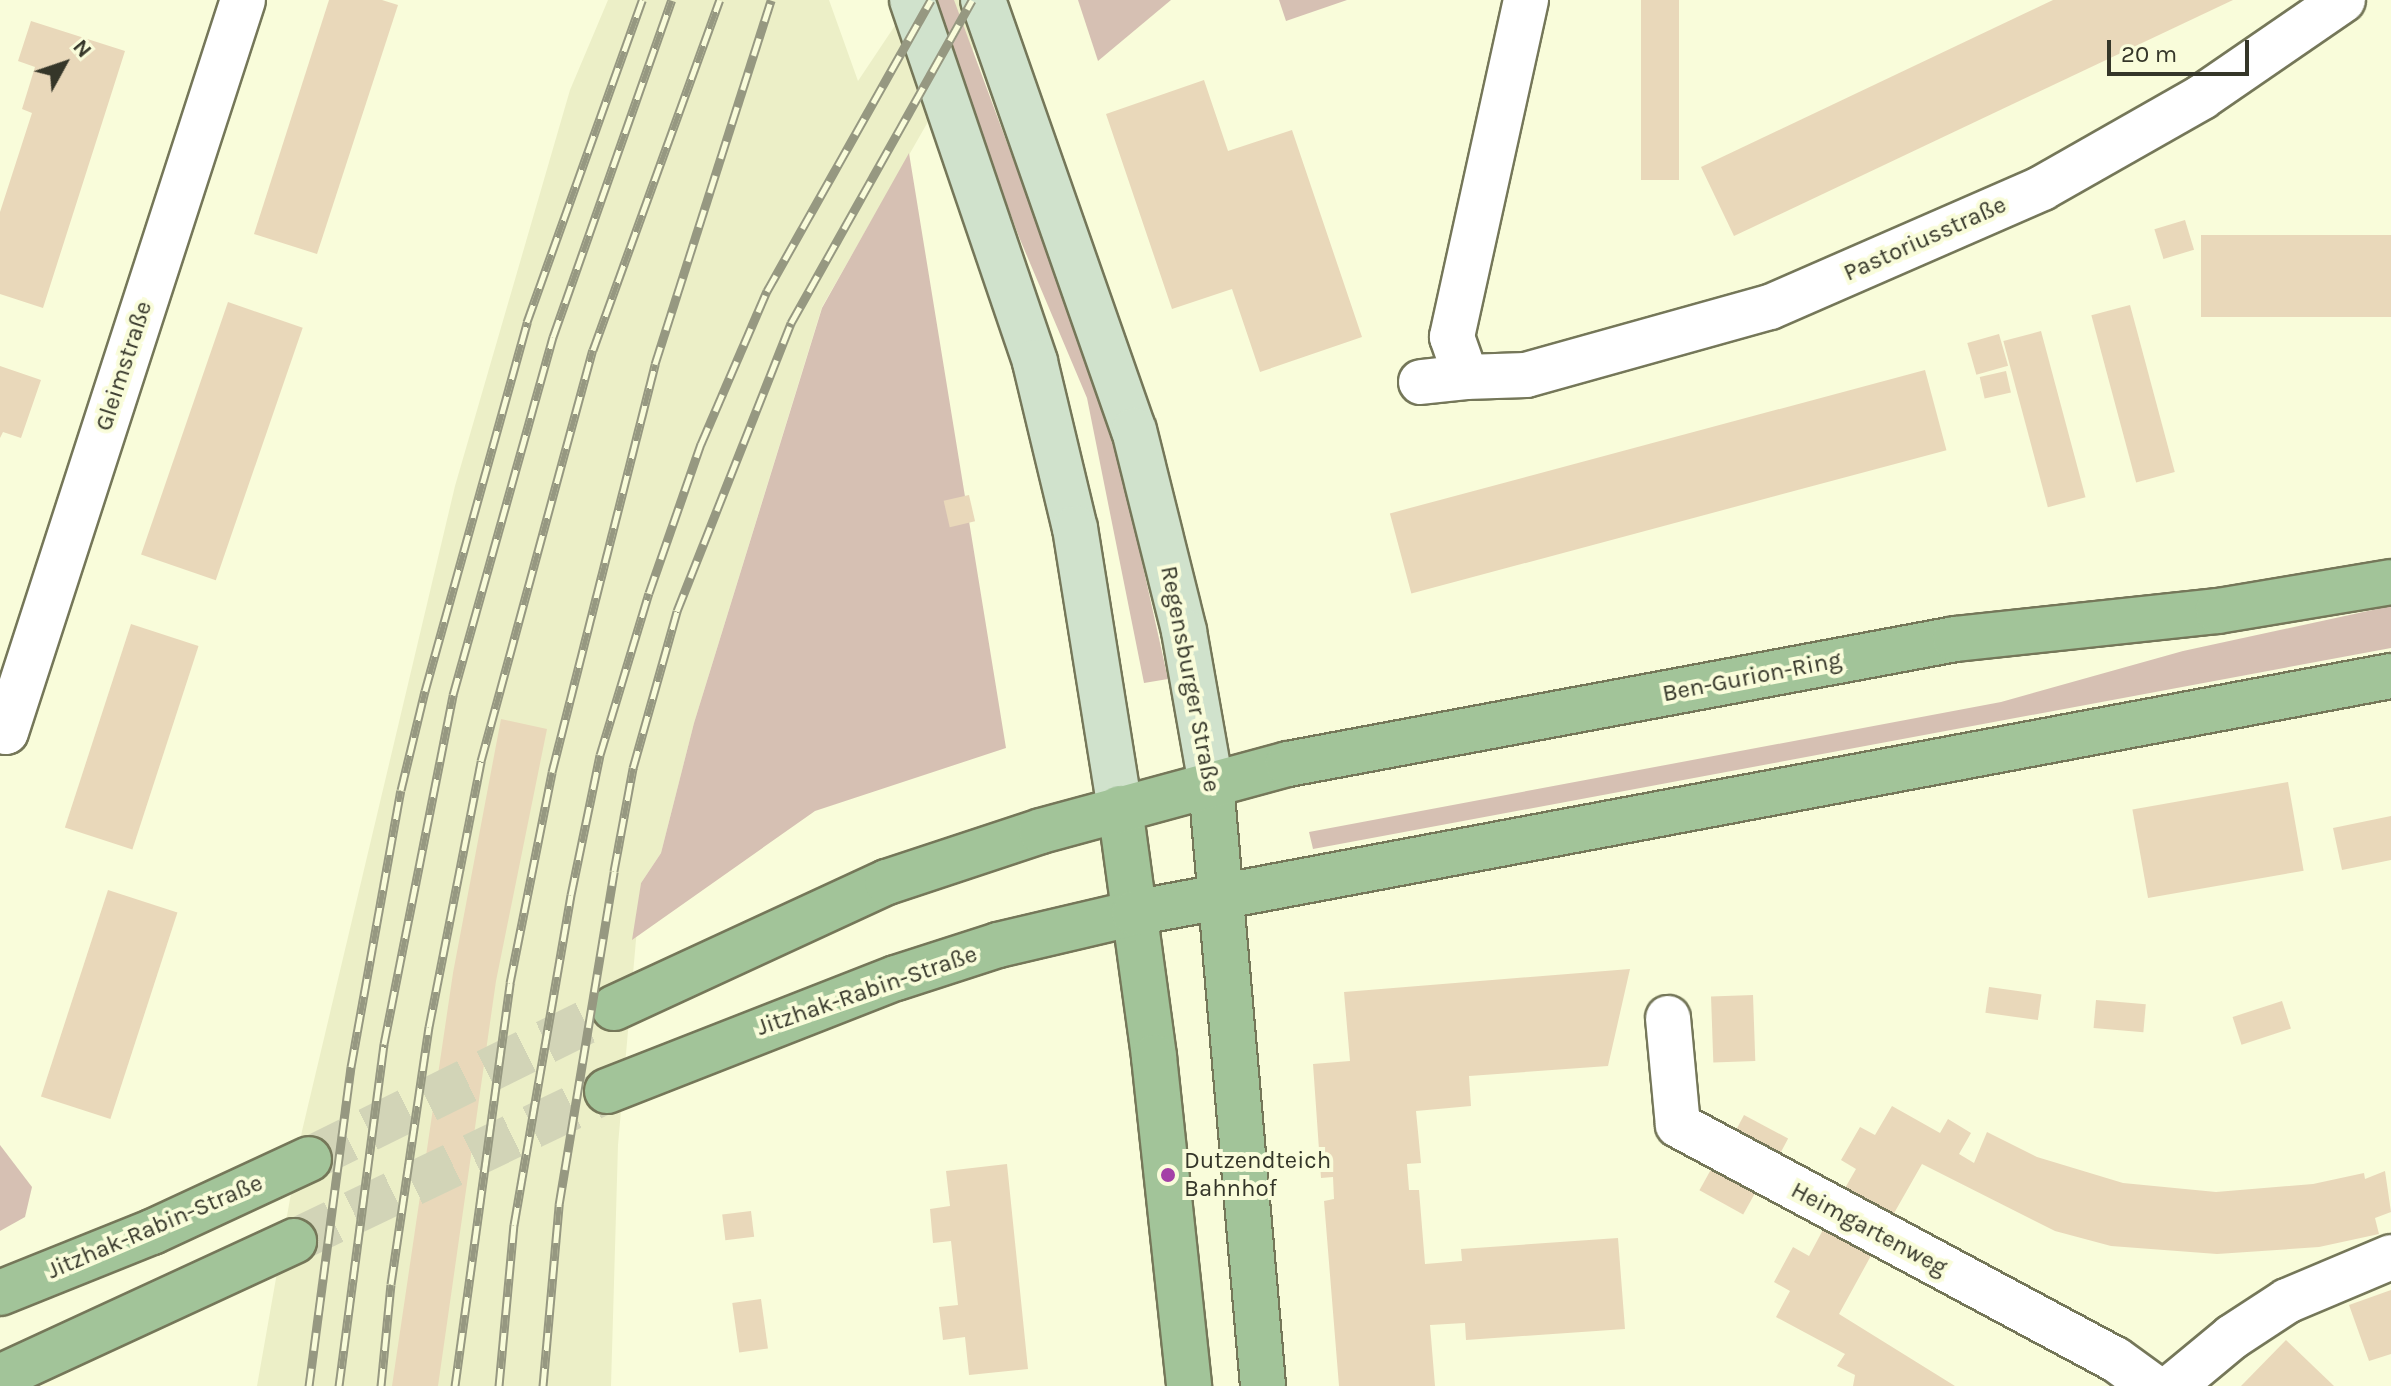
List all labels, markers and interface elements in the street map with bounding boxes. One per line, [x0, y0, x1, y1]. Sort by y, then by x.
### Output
north arrow [24, 24, 104, 104]
scale bar [2111, 24, 2253, 74]
text: N [67, 34, 97, 63]
text: 20 m [2121, 40, 2177, 68]
street label: Pastoriusstraße [1839, 190, 2011, 288]
street label: Gleimstraße [89, 298, 159, 434]
street label: Regensburger Straße [1154, 563, 1226, 795]
street label: Ben-Gurion-Ring [1660, 646, 1844, 708]
street label: Jitzhak-Rabin-Straße [753, 940, 981, 1042]
place label: Dutzendteich Bahnhof [1184, 1147, 1331, 1203]
marker: Dutzendteich Bahnhof [1159, 1166, 1177, 1184]
street label: Jitzhak-Rabin-Straße [43, 1169, 267, 1285]
street label: Heimgartenweg [1786, 1176, 1952, 1282]

